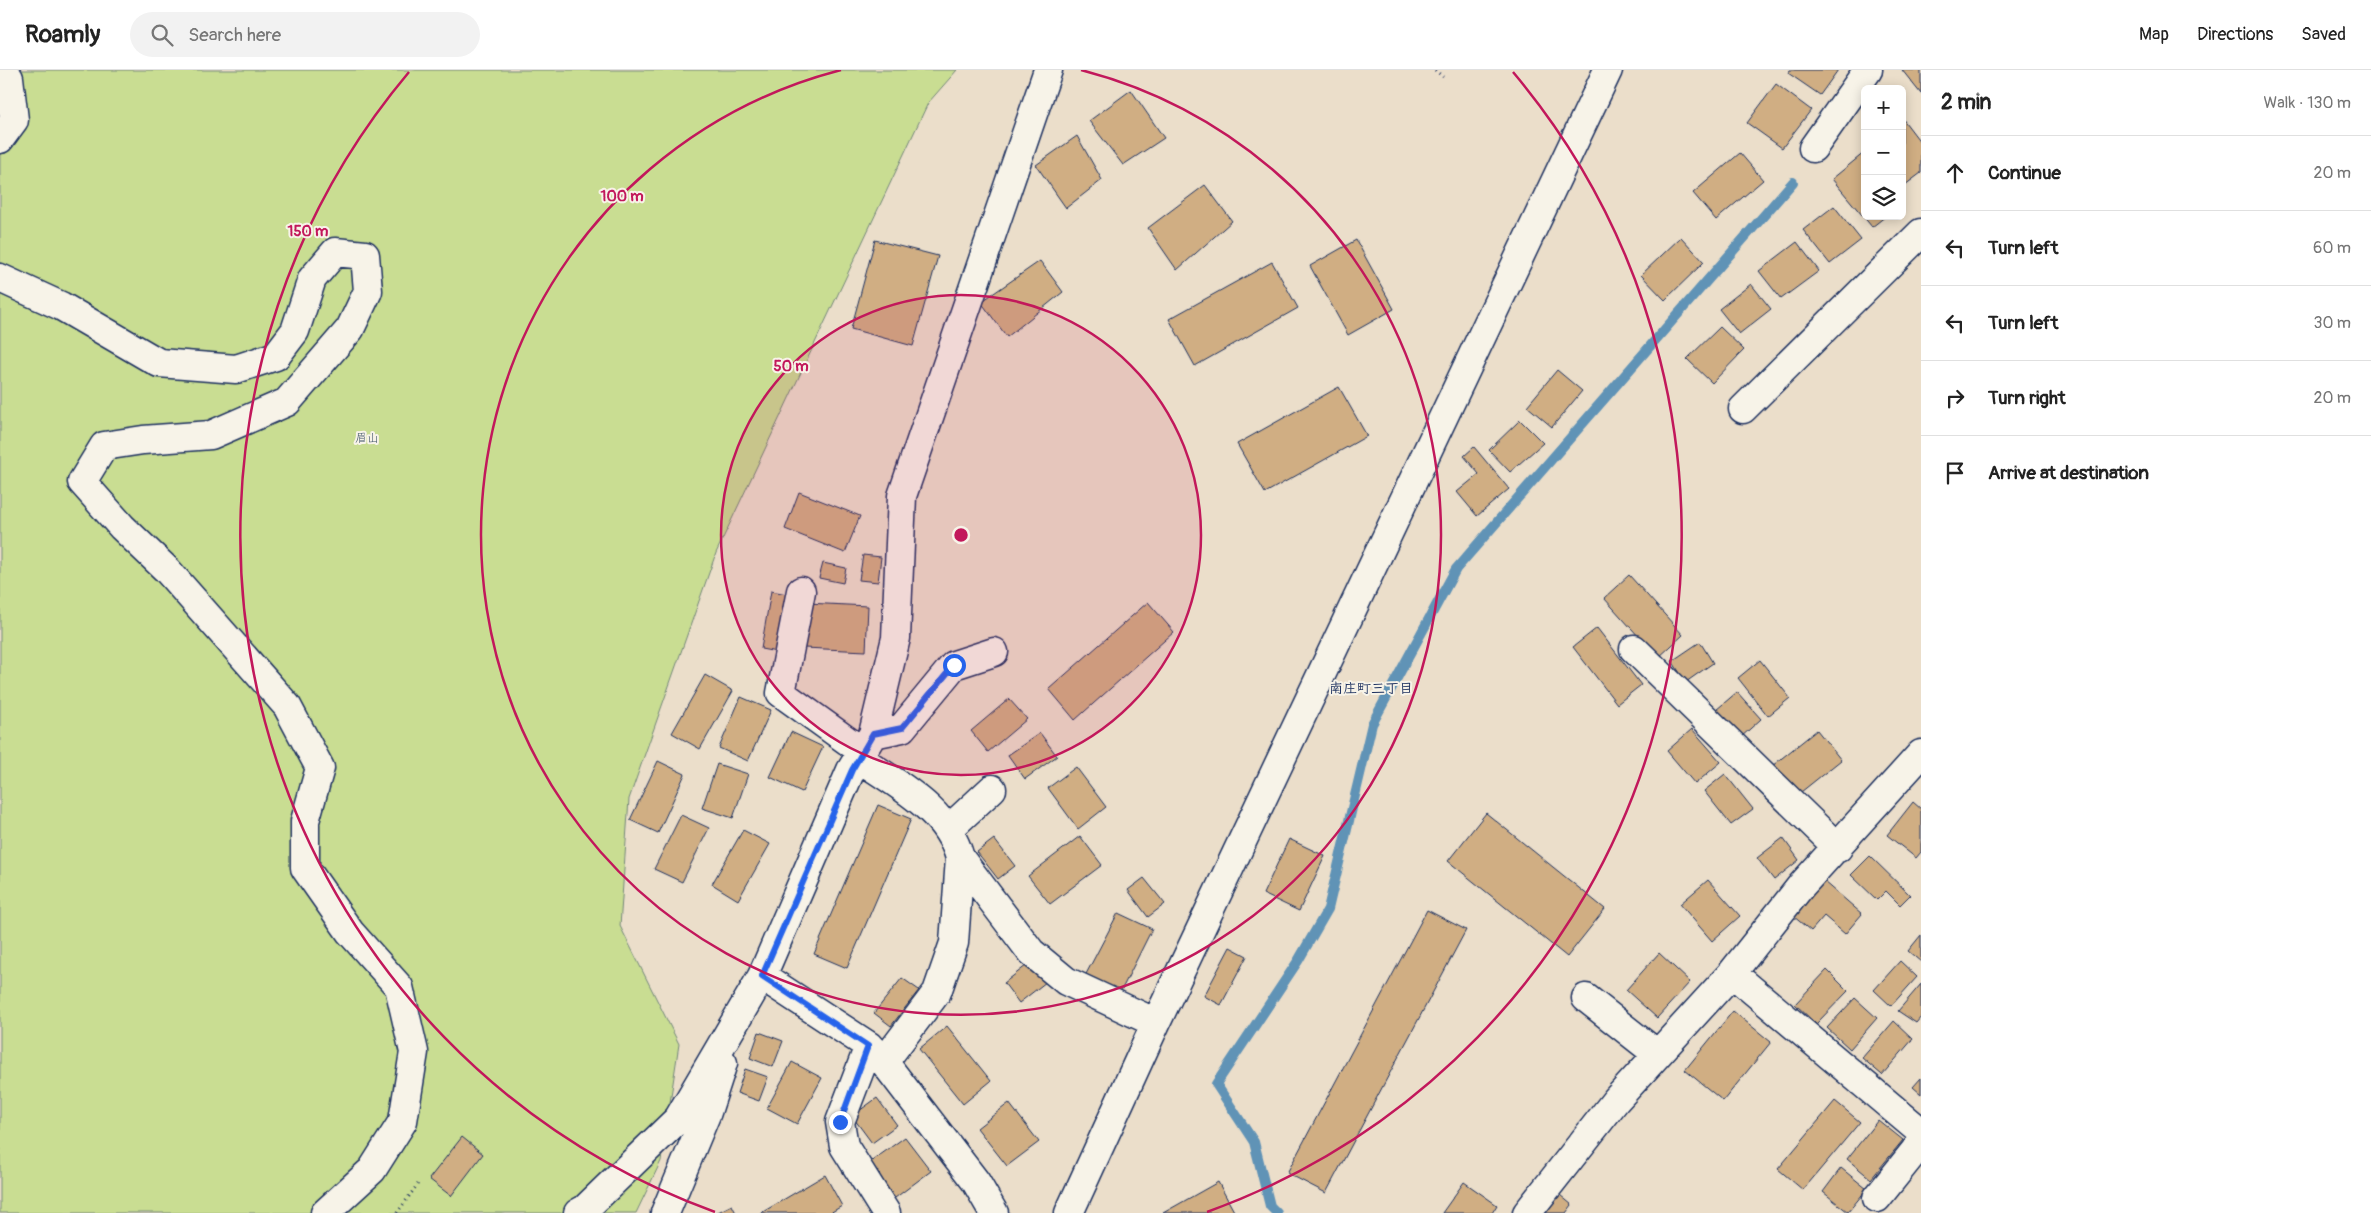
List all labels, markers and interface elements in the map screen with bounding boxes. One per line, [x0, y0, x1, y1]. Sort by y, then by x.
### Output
search box [130, 12, 480, 57]
text: Roamly [25, 20, 100, 49]
icon: search [148, 21, 176, 49]
text: Search here [188, 23, 281, 47]
text: Map [2139, 23, 2169, 46]
text: Directions [2197, 23, 2273, 46]
text: Saved [2301, 23, 2346, 46]
map controls [1861, 85, 1906, 220]
button: + [1861, 85, 1906, 130]
text: 2 min [1941, 89, 1991, 116]
text: Walk · 130 m [2264, 93, 2351, 113]
button: − [1861, 130, 1906, 175]
icon: ahead [1941, 159, 1969, 187]
text: Continue [1988, 161, 2061, 185]
text: 20 m [2313, 163, 2351, 183]
button: layers [1861, 175, 1906, 220]
text: 100 m [601, 187, 643, 206]
text: 150 m [288, 222, 328, 241]
icon: left [1941, 234, 1969, 262]
text: Turn left [1988, 236, 2058, 260]
text: 60 m [2313, 238, 2351, 258]
icon: left [1941, 309, 1969, 337]
text: Turn left [1988, 311, 2058, 335]
text: 30 m [2313, 313, 2351, 333]
text: 50 m [774, 357, 808, 376]
icon: right [1941, 384, 1969, 412]
text: Turn right [1988, 386, 2066, 410]
text: 20 m [2313, 388, 2351, 408]
park label: 眉山 [355, 431, 379, 446]
icon: arrive [1941, 459, 1969, 487]
text: Arrive at destination [1988, 461, 2149, 485]
centre of rings [952, 526, 970, 544]
route start [943, 654, 966, 677]
district label: 南庄町三丁目 [1329, 680, 1413, 697]
route end [829, 1111, 852, 1134]

